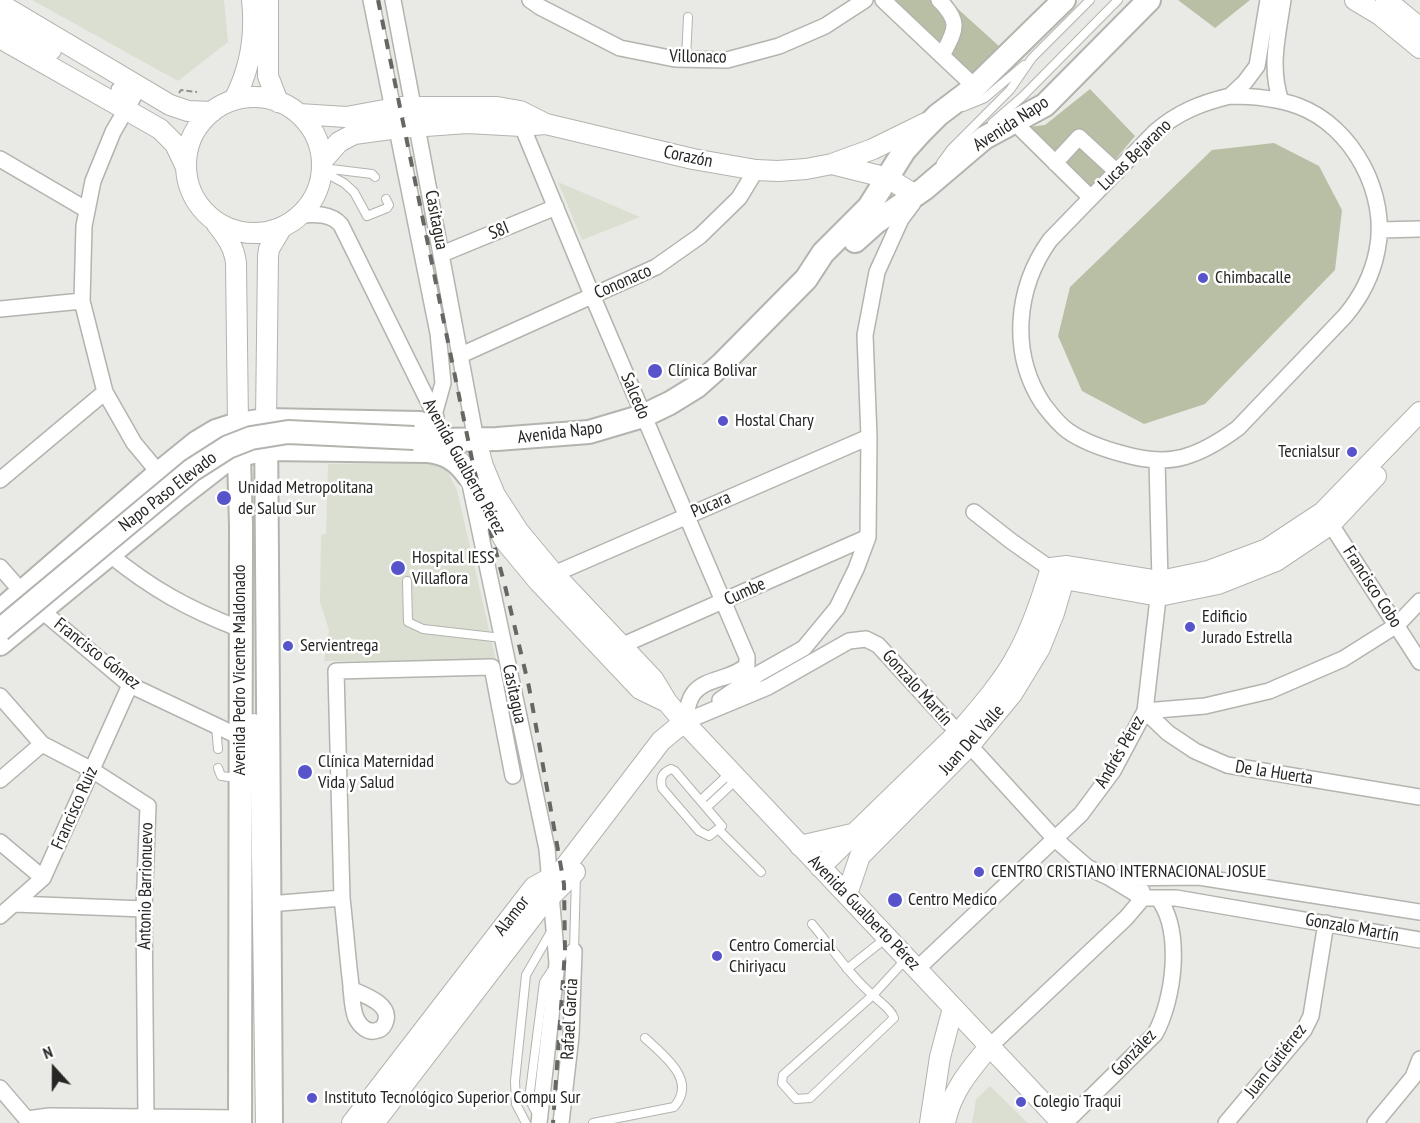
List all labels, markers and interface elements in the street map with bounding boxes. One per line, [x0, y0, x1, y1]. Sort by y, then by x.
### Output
street label: Villonaco [669, 46, 727, 68]
street label: Avenida Napo [969, 92, 1053, 156]
street label: Lucas Bejarano [1094, 115, 1176, 195]
street label: Corazón [662, 141, 714, 173]
street label: Casitagua [420, 188, 452, 252]
street label: S8I [486, 217, 512, 245]
street label: Cononaco [591, 260, 655, 304]
place label: Chimbacalle [1215, 267, 1291, 289]
marker: Chimbacalle [1196, 271, 1210, 285]
place label: Clínica Bolivar [668, 360, 757, 382]
marker: Clínica Bolivar [646, 362, 664, 380]
street label: Salcedo [616, 370, 654, 422]
street label: Avenida Gualberto Pérez [418, 395, 510, 539]
place label: Hostal Chary [735, 410, 814, 432]
marker: Hostal Chary [716, 414, 730, 428]
street label: Avenida Napo [516, 417, 604, 449]
place label: Tecnialsur [1278, 441, 1340, 463]
marker: Tecnialsur [1345, 445, 1359, 459]
street label: Napo Paso Elevado [115, 447, 221, 537]
place label: Unidad Metropolitana de Salud Sur [238, 477, 373, 520]
street label: Pucara [688, 487, 734, 523]
marker: Unidad Metropolitana de Salud Sur [215, 489, 233, 507]
street label: Francisco Cobo [1338, 542, 1406, 632]
place label: Hospital IESS Villaflora [412, 547, 495, 590]
marker: Hospital IESS Villaflora [389, 559, 407, 577]
street label: Avenida Pedro Vicente Maldonado [229, 564, 251, 776]
street label: Cumbe [721, 573, 769, 611]
place label: Edificio Jurado Estrella [1202, 606, 1292, 648]
street label: Francisco Gómez [50, 614, 144, 694]
marker: Edificio Jurado Estrella [1183, 620, 1197, 634]
place label: Servientrega [300, 635, 378, 657]
marker: Servientrega [281, 639, 295, 653]
street label: Gonzalo Martín [877, 646, 957, 730]
street label: Casitagua [497, 662, 531, 726]
street label: Juan Del Valle [935, 701, 1009, 779]
street label: Andrés Pérez [1091, 712, 1149, 792]
place label: Clínica Maternidad Vida y Salud [318, 751, 434, 794]
street label: De la Huerta [1234, 756, 1314, 790]
street label: Francisco Ruiz [47, 763, 103, 853]
marker: Clínica Maternidad Vida y Salud [296, 763, 314, 781]
street label: Antonio Barrionuevo [134, 822, 158, 950]
street label: Avenida Gualberto Pérez [804, 851, 924, 975]
place label: CENTRO CRISTIANO INTERNACIONAL JOSUE [991, 861, 1266, 883]
marker: CENTRO CRISTIANO INTERNACIONAL JOSUE [972, 865, 986, 879]
place label: Centro Medico [908, 889, 997, 911]
marker: Centro Medico [886, 891, 904, 909]
street label: Alamor [490, 892, 534, 940]
street label: Gonzalo Martín [1303, 909, 1401, 947]
place label: Centro Comercial Chiriyacu [729, 935, 835, 978]
marker: Centro Comercial Chiriyacu [710, 949, 724, 963]
street label: Rafael Garcia [557, 978, 583, 1060]
street label: Juan Gutiérrez [1241, 1020, 1311, 1102]
street label: González [1107, 1025, 1161, 1081]
north arrow [24, 1039, 84, 1099]
text: N [40, 1041, 55, 1063]
place label: Instituto Tecnológico Superior Compu Sur [324, 1087, 580, 1109]
marker: Instituto Tecnológico Superior Compu Sur [305, 1091, 319, 1105]
place label: Colegio Traqui [1033, 1091, 1121, 1113]
marker: Colegio Traqui [1014, 1095, 1028, 1109]

